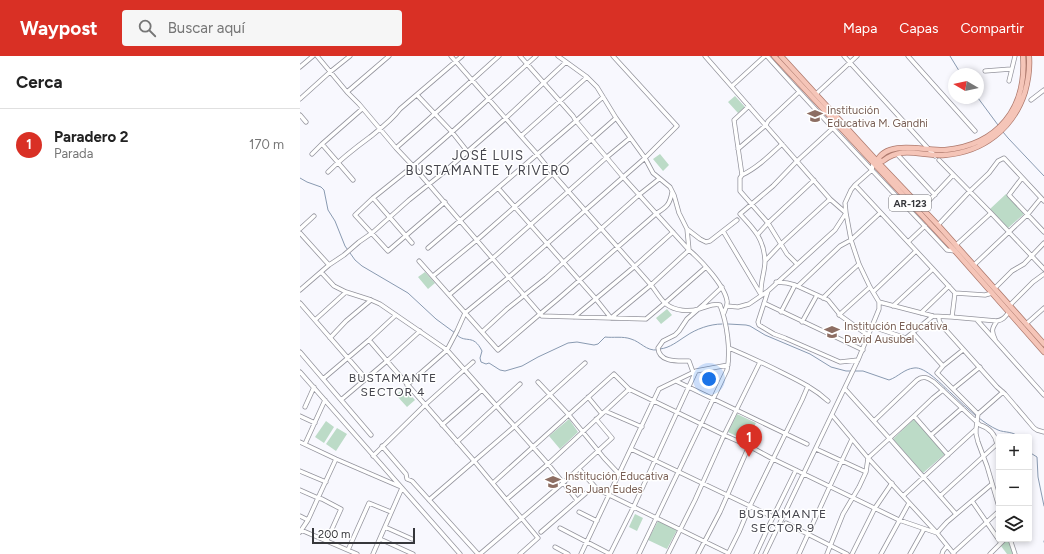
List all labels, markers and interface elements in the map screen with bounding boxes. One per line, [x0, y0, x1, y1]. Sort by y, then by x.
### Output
search box [122, 10, 402, 46]
text: Waypost [20, 17, 98, 40]
icon: search [136, 17, 158, 39]
text: Buscar aquí [168, 19, 245, 37]
text: Mapa [843, 20, 877, 37]
text: Capas [899, 20, 938, 37]
text: Compartir [960, 20, 1024, 37]
north arrow [948, 68, 984, 104]
text: Cerca [16, 72, 63, 92]
place label: Institución Educativa M. Gandhi [827, 104, 928, 130]
school or university icon: Institución Educativa M. Gandhi [806, 107, 824, 125]
text: Paradero 2 [54, 128, 128, 146]
text: 1 [26, 137, 32, 152]
text: 170 m [249, 137, 284, 152]
text: Parada [54, 146, 93, 161]
district label: JOSÉ LUIS BUSTAMANTE Y RIVERO [406, 148, 570, 178]
road number: AR-123 [889, 195, 931, 211]
place label: Institución Educativa David Ausubel [844, 320, 948, 346]
school or university icon: Institución Educativa David Ausubel [823, 323, 841, 341]
your location [699, 369, 719, 389]
district label: BUSTAMANTE SECTOR 4 [349, 371, 437, 399]
pin: 1 [736, 424, 762, 457]
map controls [996, 434, 1032, 542]
button: + [996, 434, 1032, 470]
place label: Institución Educativa San Juan Eudes [565, 470, 669, 496]
button: − [996, 470, 1032, 506]
school or university icon: Institución Educativa San Juan Eudes [544, 473, 562, 491]
button: layers [996, 506, 1032, 542]
district label: BUSTAMANTE SECTOR 9 [739, 507, 827, 535]
scale bar [312, 526, 415, 545]
text: 200 m [318, 528, 350, 541]

